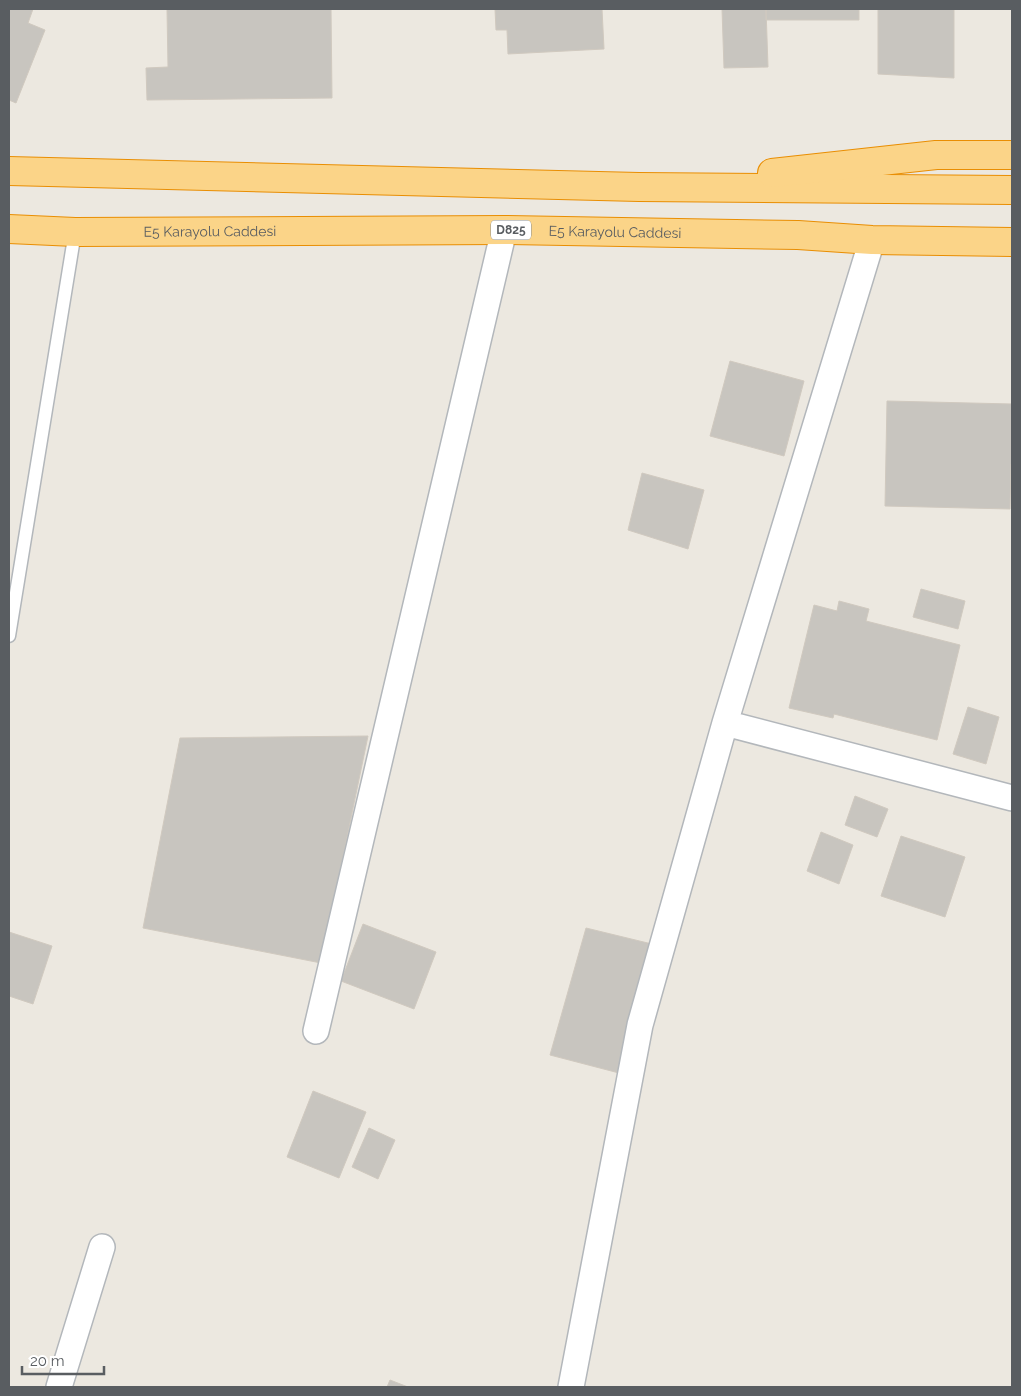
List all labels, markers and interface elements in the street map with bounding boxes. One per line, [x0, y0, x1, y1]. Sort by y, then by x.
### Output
road number: D825 [491, 220, 531, 240]
street label: E5 Karayolu Caddesi [143, 223, 276, 240]
street label: E5 Karayolu Caddesi [548, 223, 681, 241]
scale bar [22, 1344, 105, 1376]
text: 20 m [30, 1352, 65, 1370]

